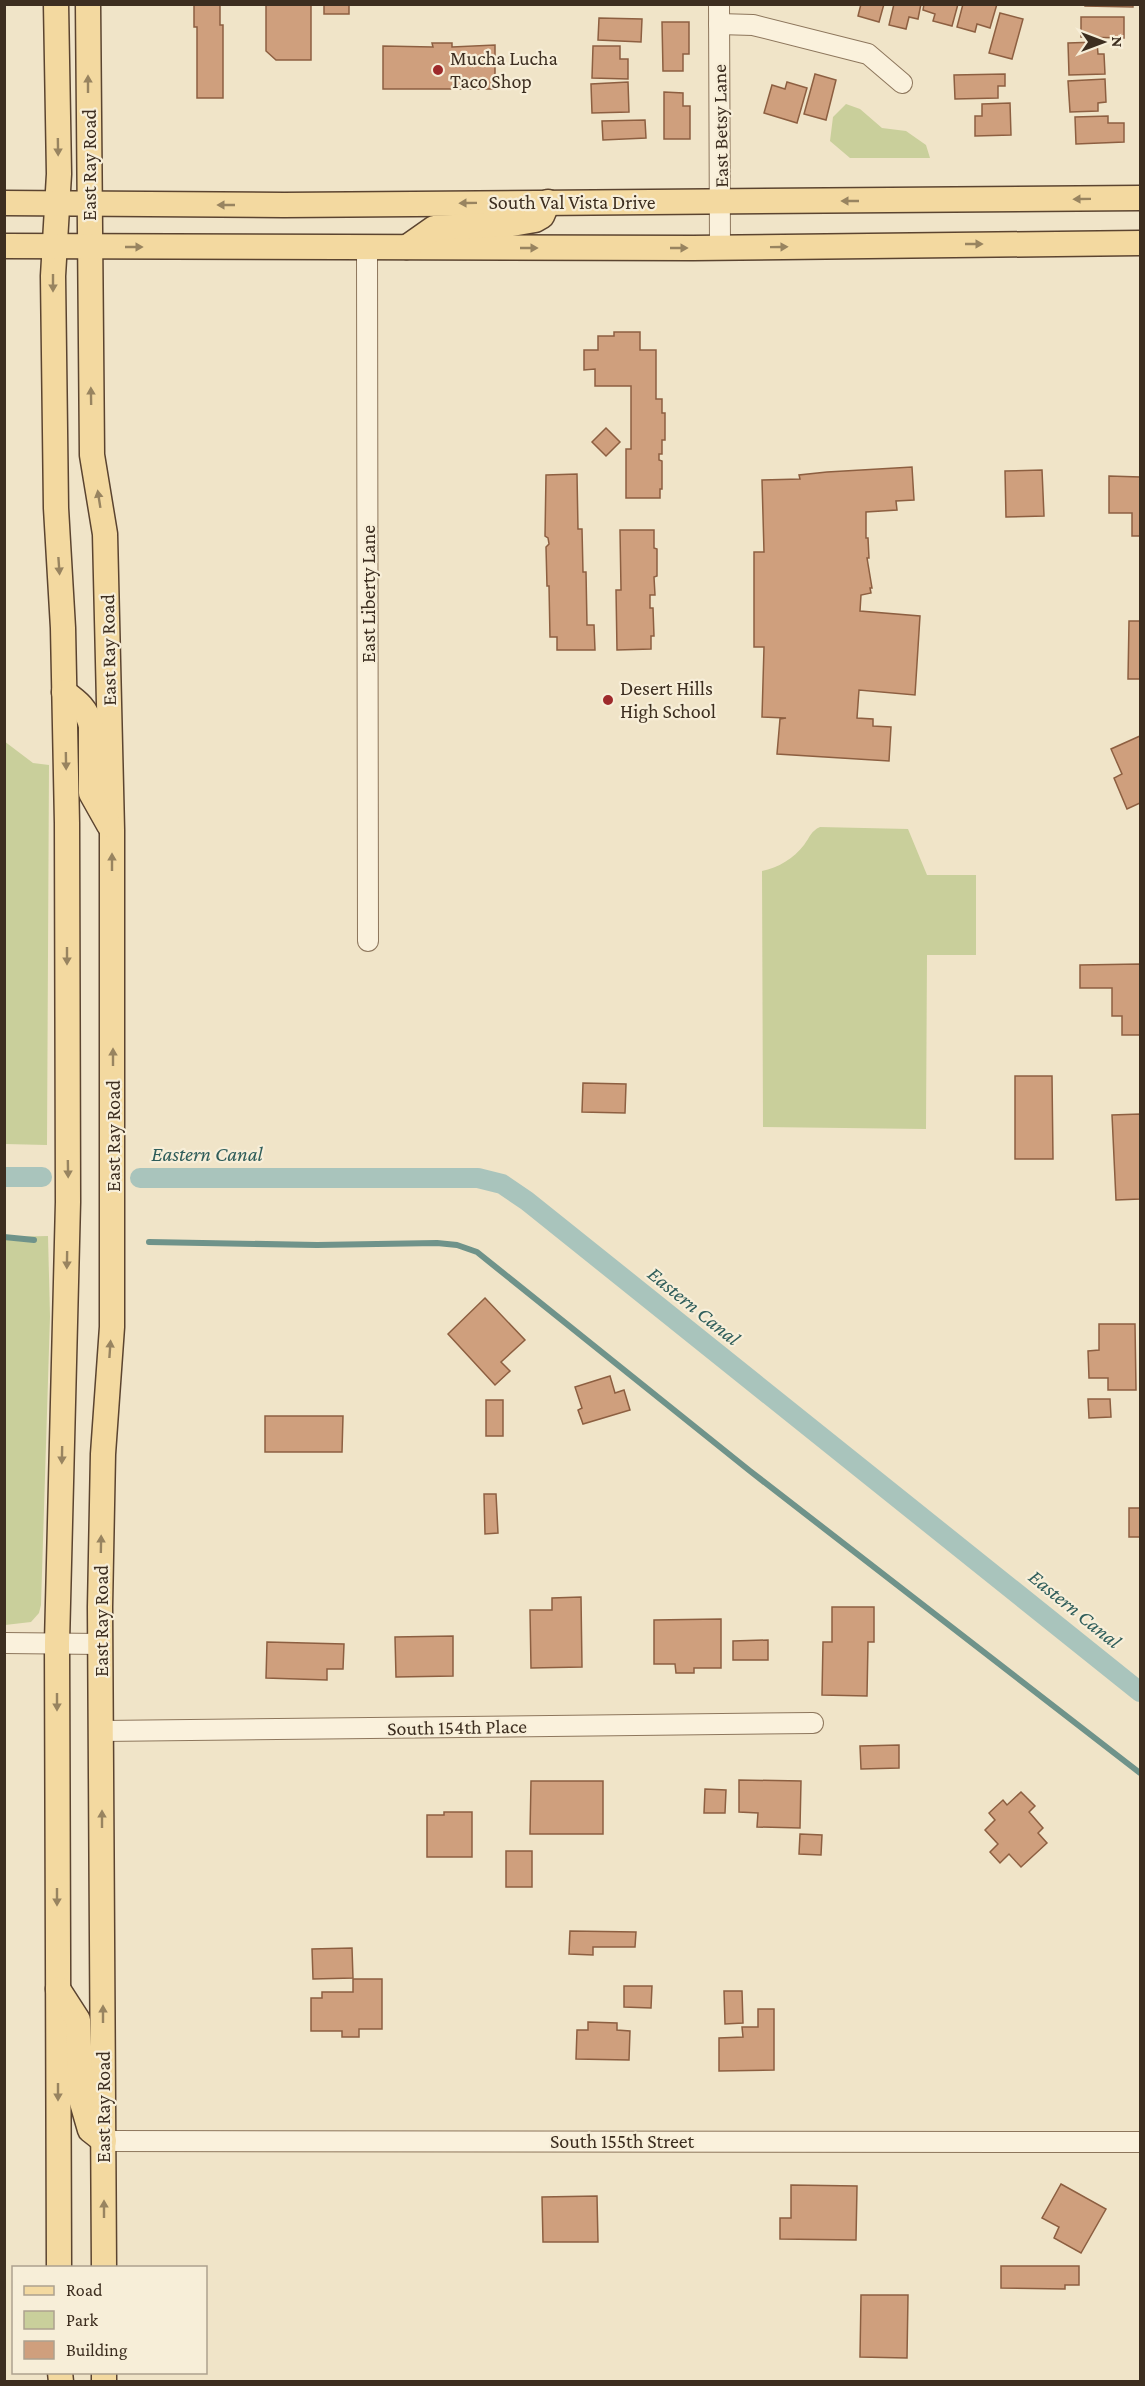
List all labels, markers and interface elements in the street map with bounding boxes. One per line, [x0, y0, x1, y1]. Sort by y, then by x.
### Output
north arrow [1073, 12, 1133, 72]
text: N [1109, 37, 1126, 48]
place label: Mucha Lucha Taco Shop [450, 47, 558, 93]
marker: Mucha Lucha Taco Shop [431, 63, 445, 77]
street label: East Betsy Lane [708, 64, 733, 188]
one-way arrow [83, 74, 93, 93]
street label: East Ray Road [78, 109, 101, 221]
one-way arrow [53, 137, 63, 156]
street label: South Val Vista Drive [489, 191, 656, 213]
one-way arrow [1073, 194, 1092, 203]
one-way arrow [840, 196, 859, 206]
one-way arrow [459, 198, 478, 208]
one-way arrow [216, 200, 235, 210]
one-way arrow [964, 239, 983, 249]
one-way arrow [124, 242, 143, 252]
one-way arrow [769, 242, 788, 252]
one-way arrow [519, 243, 538, 253]
one-way arrow [669, 243, 688, 253]
one-way arrow [48, 274, 58, 293]
one-way arrow [86, 387, 96, 406]
one-way arrow [95, 489, 104, 508]
street label: East Liberty Lane [357, 525, 380, 663]
one-way arrow [55, 557, 64, 576]
street label: East Ray Road [96, 593, 121, 706]
place label: Desert Hills High School [620, 677, 716, 723]
marker: Desert Hills High School [601, 693, 615, 707]
one-way arrow [61, 752, 70, 771]
one-way arrow [107, 853, 117, 872]
one-way arrow [62, 947, 72, 966]
one-way arrow [108, 1048, 118, 1067]
street label: East Ray Road [102, 1080, 125, 1192]
water label: Eastern Canal [151, 1142, 264, 1166]
one-way arrow [63, 1160, 73, 1179]
one-way arrow [62, 1251, 72, 1270]
water label: Eastern Canal [643, 1262, 746, 1351]
one-way arrow [106, 1339, 115, 1358]
one-way arrow [57, 1445, 67, 1464]
one-way arrow [97, 1534, 106, 1553]
street label: East Ray Road [90, 1565, 113, 1677]
water label: Eastern Canal [1024, 1565, 1127, 1654]
one-way arrow [52, 1692, 62, 1711]
street label: South 154th Place [387, 1715, 527, 1739]
one-way arrow [97, 1810, 107, 1829]
one-way arrow [52, 1887, 62, 1906]
one-way arrow [98, 2005, 108, 2024]
street label: East Ray Road [92, 2051, 115, 2163]
one-way arrow [53, 2082, 63, 2101]
street label: South 155th Street [550, 2130, 694, 2152]
one-way arrow [99, 2200, 109, 2219]
legend [12, 2266, 207, 2374]
text: Road [66, 2280, 103, 2300]
text: Park [66, 2310, 98, 2330]
text: Building [66, 2340, 128, 2360]

